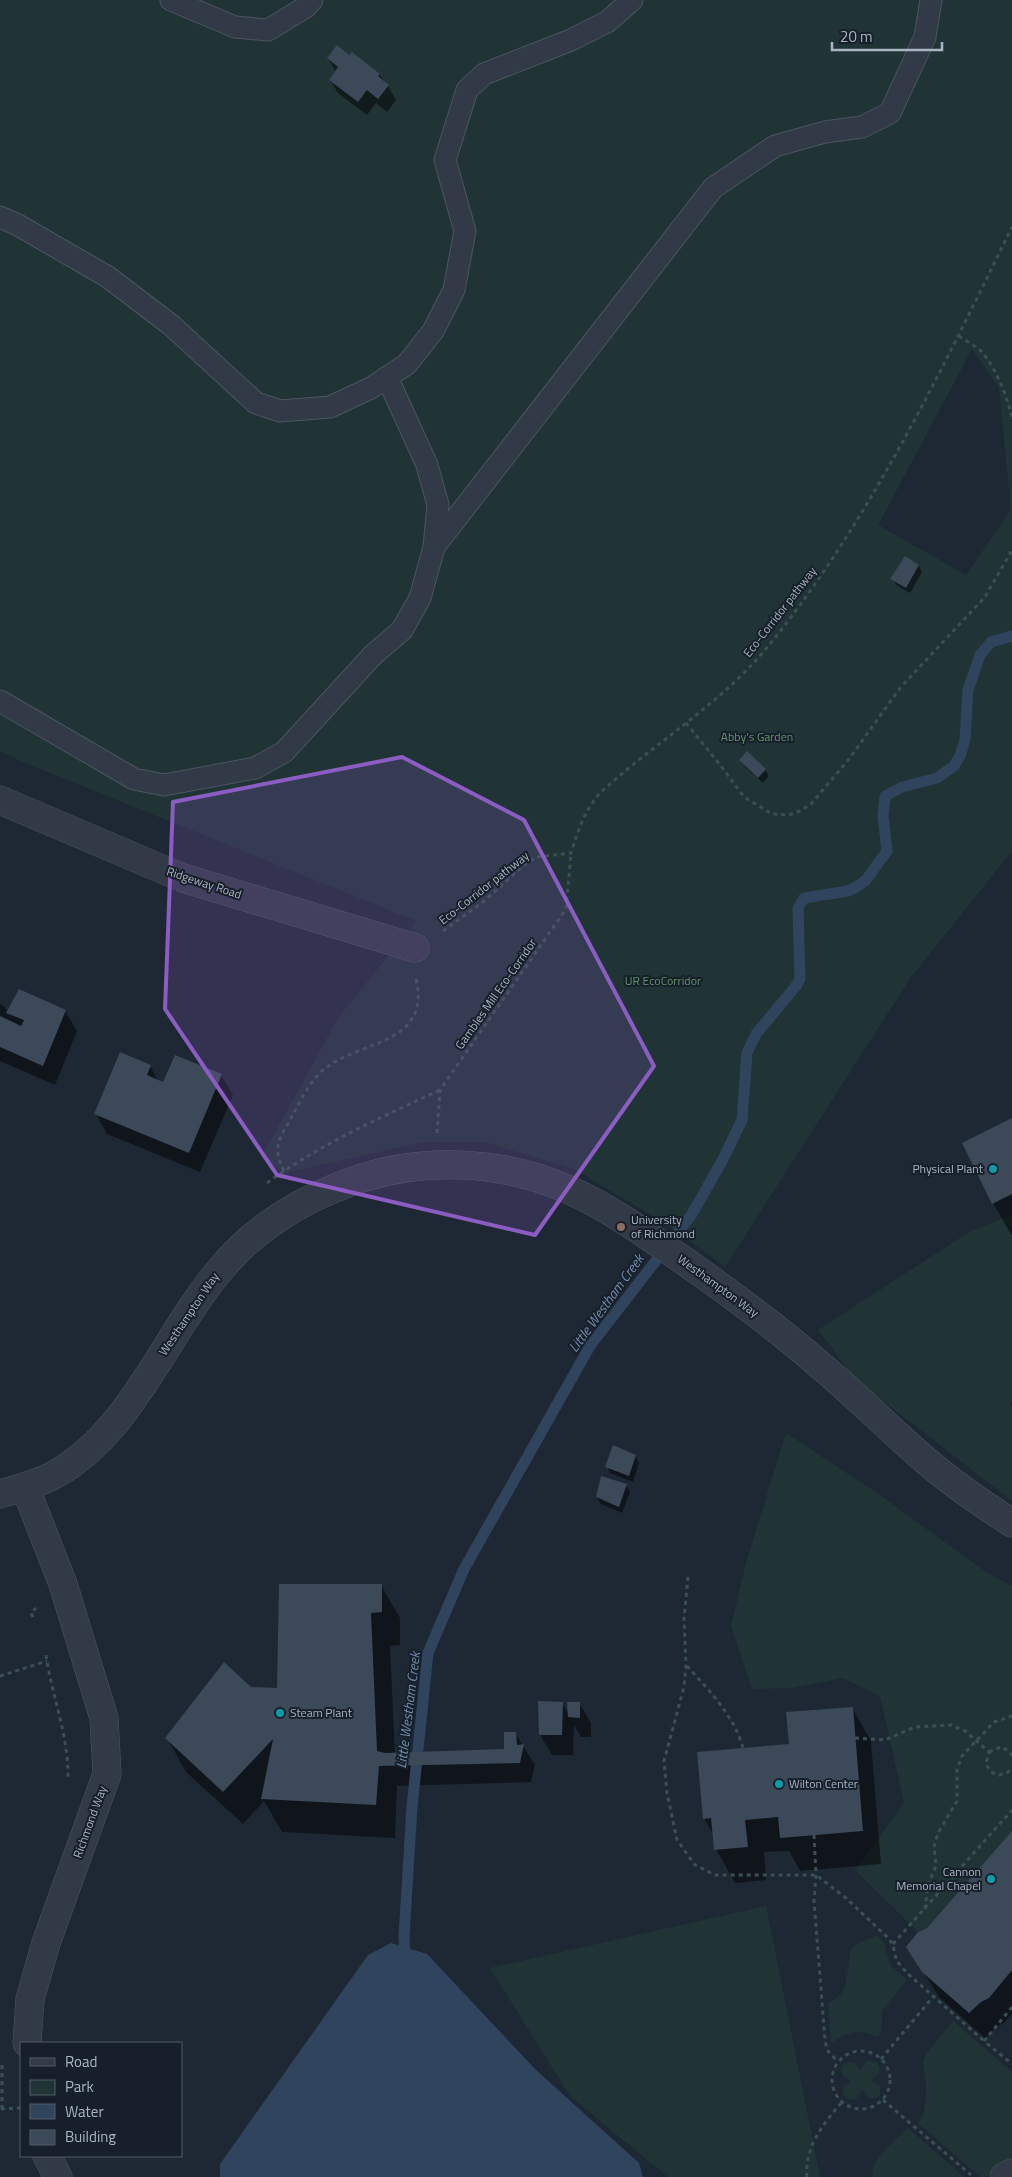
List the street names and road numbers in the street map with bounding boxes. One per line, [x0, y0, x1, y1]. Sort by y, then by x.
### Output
street label: Eco-Corridor pathway [738, 562, 821, 661]
street label: Eco-Corridor pathway [434, 846, 533, 929]
street label: Ridgeway Road [164, 861, 244, 904]
street label: Gambles Mill Eco-Corridor [450, 934, 541, 1053]
street label: Westhampton Way [674, 1249, 763, 1322]
street label: Westhampton Way [154, 1268, 224, 1359]
street label: Richmond Way [68, 1783, 111, 1861]

